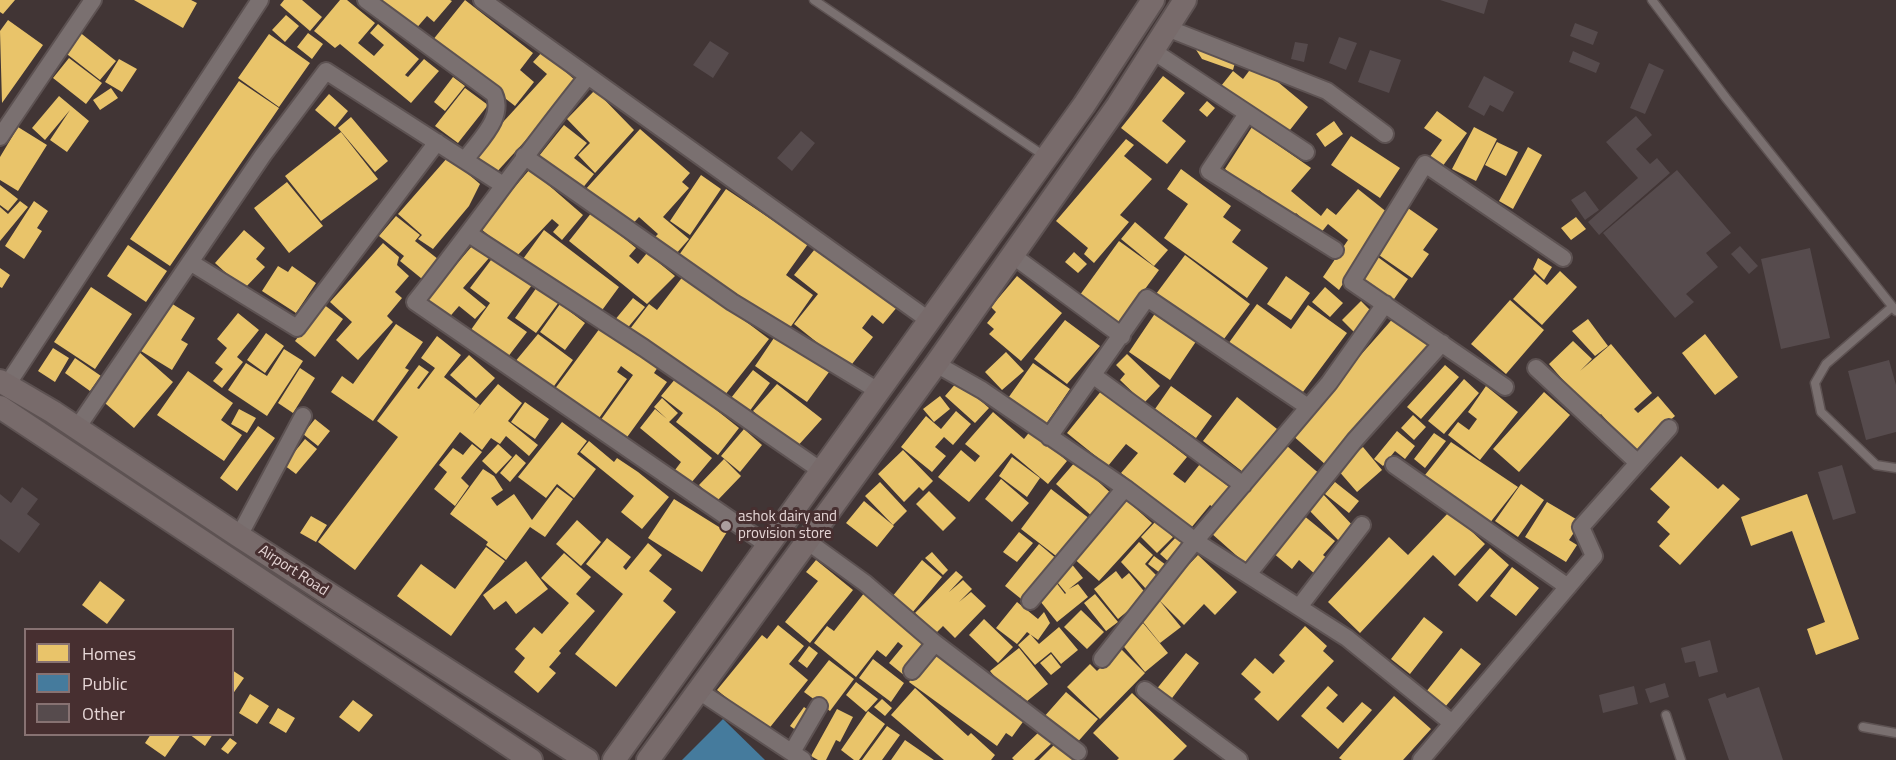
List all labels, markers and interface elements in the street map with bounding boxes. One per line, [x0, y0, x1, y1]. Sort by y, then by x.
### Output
place label: ashok dairy and provision store [738, 508, 837, 543]
marker: ashok dairy and provision store [719, 519, 733, 533]
street label: Airport Road [255, 542, 331, 600]
legend [24, 628, 234, 736]
text: Homes [82, 640, 136, 667]
text: Public [82, 670, 128, 697]
text: Other [82, 700, 125, 727]

